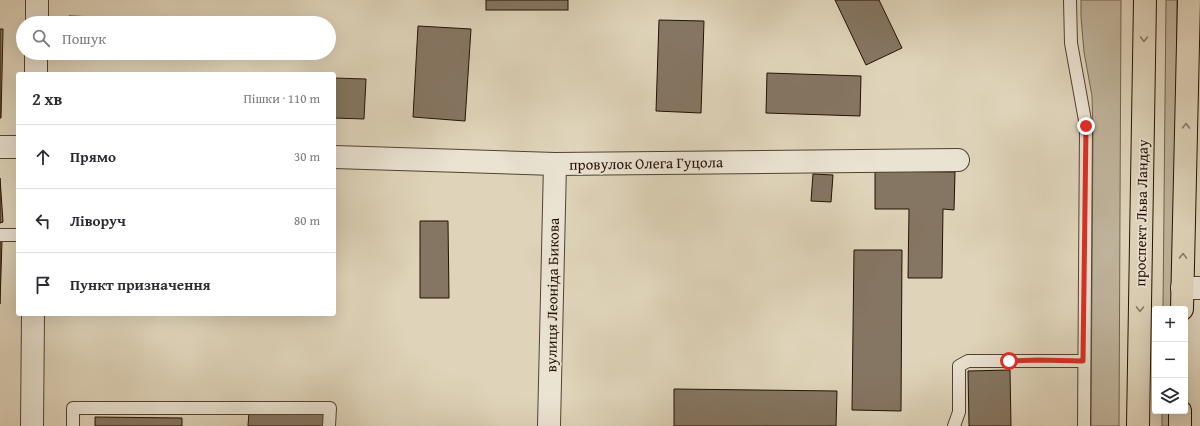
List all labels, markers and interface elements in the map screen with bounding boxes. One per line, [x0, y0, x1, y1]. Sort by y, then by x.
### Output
search box [16, 16, 336, 60]
icon: search [30, 27, 52, 49]
text: Пошук [62, 28, 106, 49]
one-way arrow [1140, 36, 1149, 42]
text: 2 хв [32, 86, 62, 111]
text: Пішки · 110 m [243, 89, 320, 108]
route end [1077, 117, 1095, 135]
one-way arrow [1182, 123, 1190, 129]
street label: проспект Льва Ландау [1129, 139, 1153, 287]
icon: ahead [32, 146, 54, 168]
text: Прямо [70, 146, 116, 167]
text: 30 m [294, 147, 320, 166]
street label: провулок Олега Гуцола [569, 151, 724, 175]
icon: left [32, 210, 54, 232]
text: Ліворуч [70, 210, 126, 231]
text: 80 m [294, 211, 320, 230]
street label: вулиця Леоніда Бикова [540, 217, 564, 373]
one-way arrow [1179, 253, 1187, 259]
icon: arrive [32, 274, 54, 296]
text: Пункт призначення [70, 274, 211, 295]
one-way arrow [1136, 306, 1144, 312]
map controls [1152, 306, 1188, 414]
button: + [1152, 306, 1188, 342]
button: − [1152, 342, 1188, 378]
route start [1000, 352, 1018, 370]
button: layers [1152, 378, 1188, 414]

